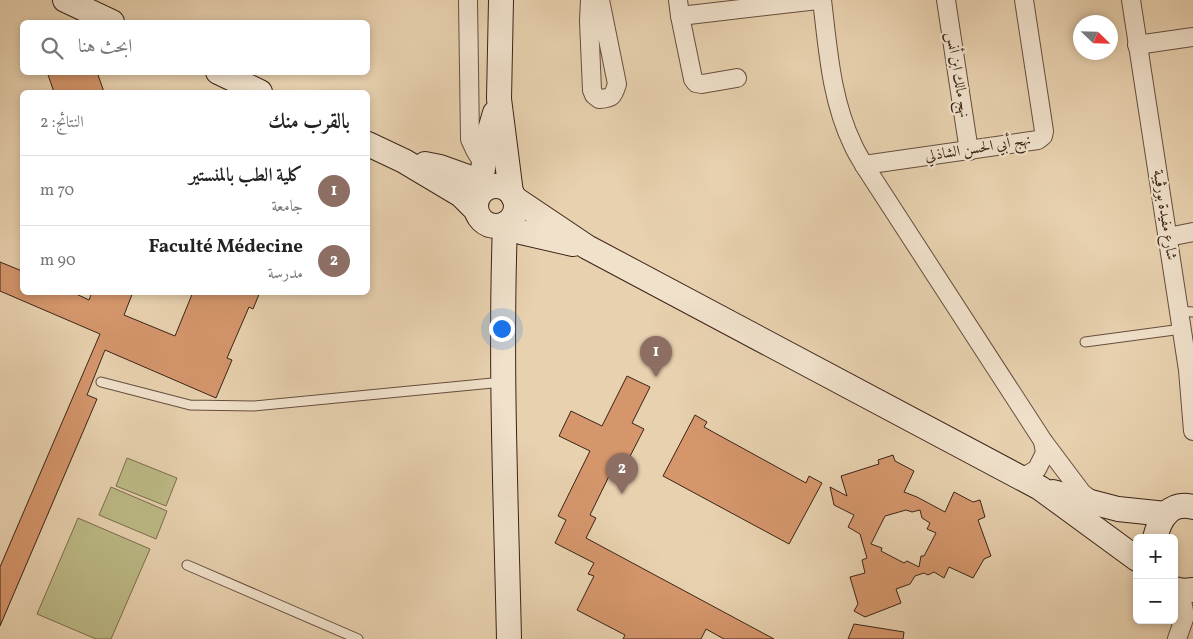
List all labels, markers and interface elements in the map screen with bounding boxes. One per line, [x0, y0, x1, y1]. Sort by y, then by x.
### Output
north arrow [1073, 15, 1118, 60]
search box [20, 20, 370, 75]
street label: نهج مالك ابن أنس [938, 30, 976, 120]
icon: search [38, 34, 66, 62]
text: ابحث هنا [78, 34, 132, 60]
text: بالقرب منك [268, 108, 350, 137]
text: النتائج: 2 [40, 112, 84, 134]
street label: نهج أبي الحسن الشاذلي [923, 128, 1033, 170]
text: كلية الطب بالمنستير [189, 163, 303, 189]
street label: شارع مفيدة بورڨيبة [1146, 168, 1182, 262]
text: 70 m [40, 180, 74, 202]
text: 1 [331, 180, 337, 202]
text: جامعة [271, 196, 303, 218]
text: Faculté Médecine [148, 234, 303, 260]
text: 90 m [40, 250, 76, 272]
text: 2 [330, 250, 338, 272]
text: مدرسة [268, 263, 303, 285]
your location [489, 316, 515, 342]
pin: 1 [640, 336, 672, 377]
pin: 2 [606, 453, 638, 494]
map controls [1133, 534, 1178, 624]
button: + [1133, 534, 1178, 579]
button: − [1133, 579, 1178, 624]

